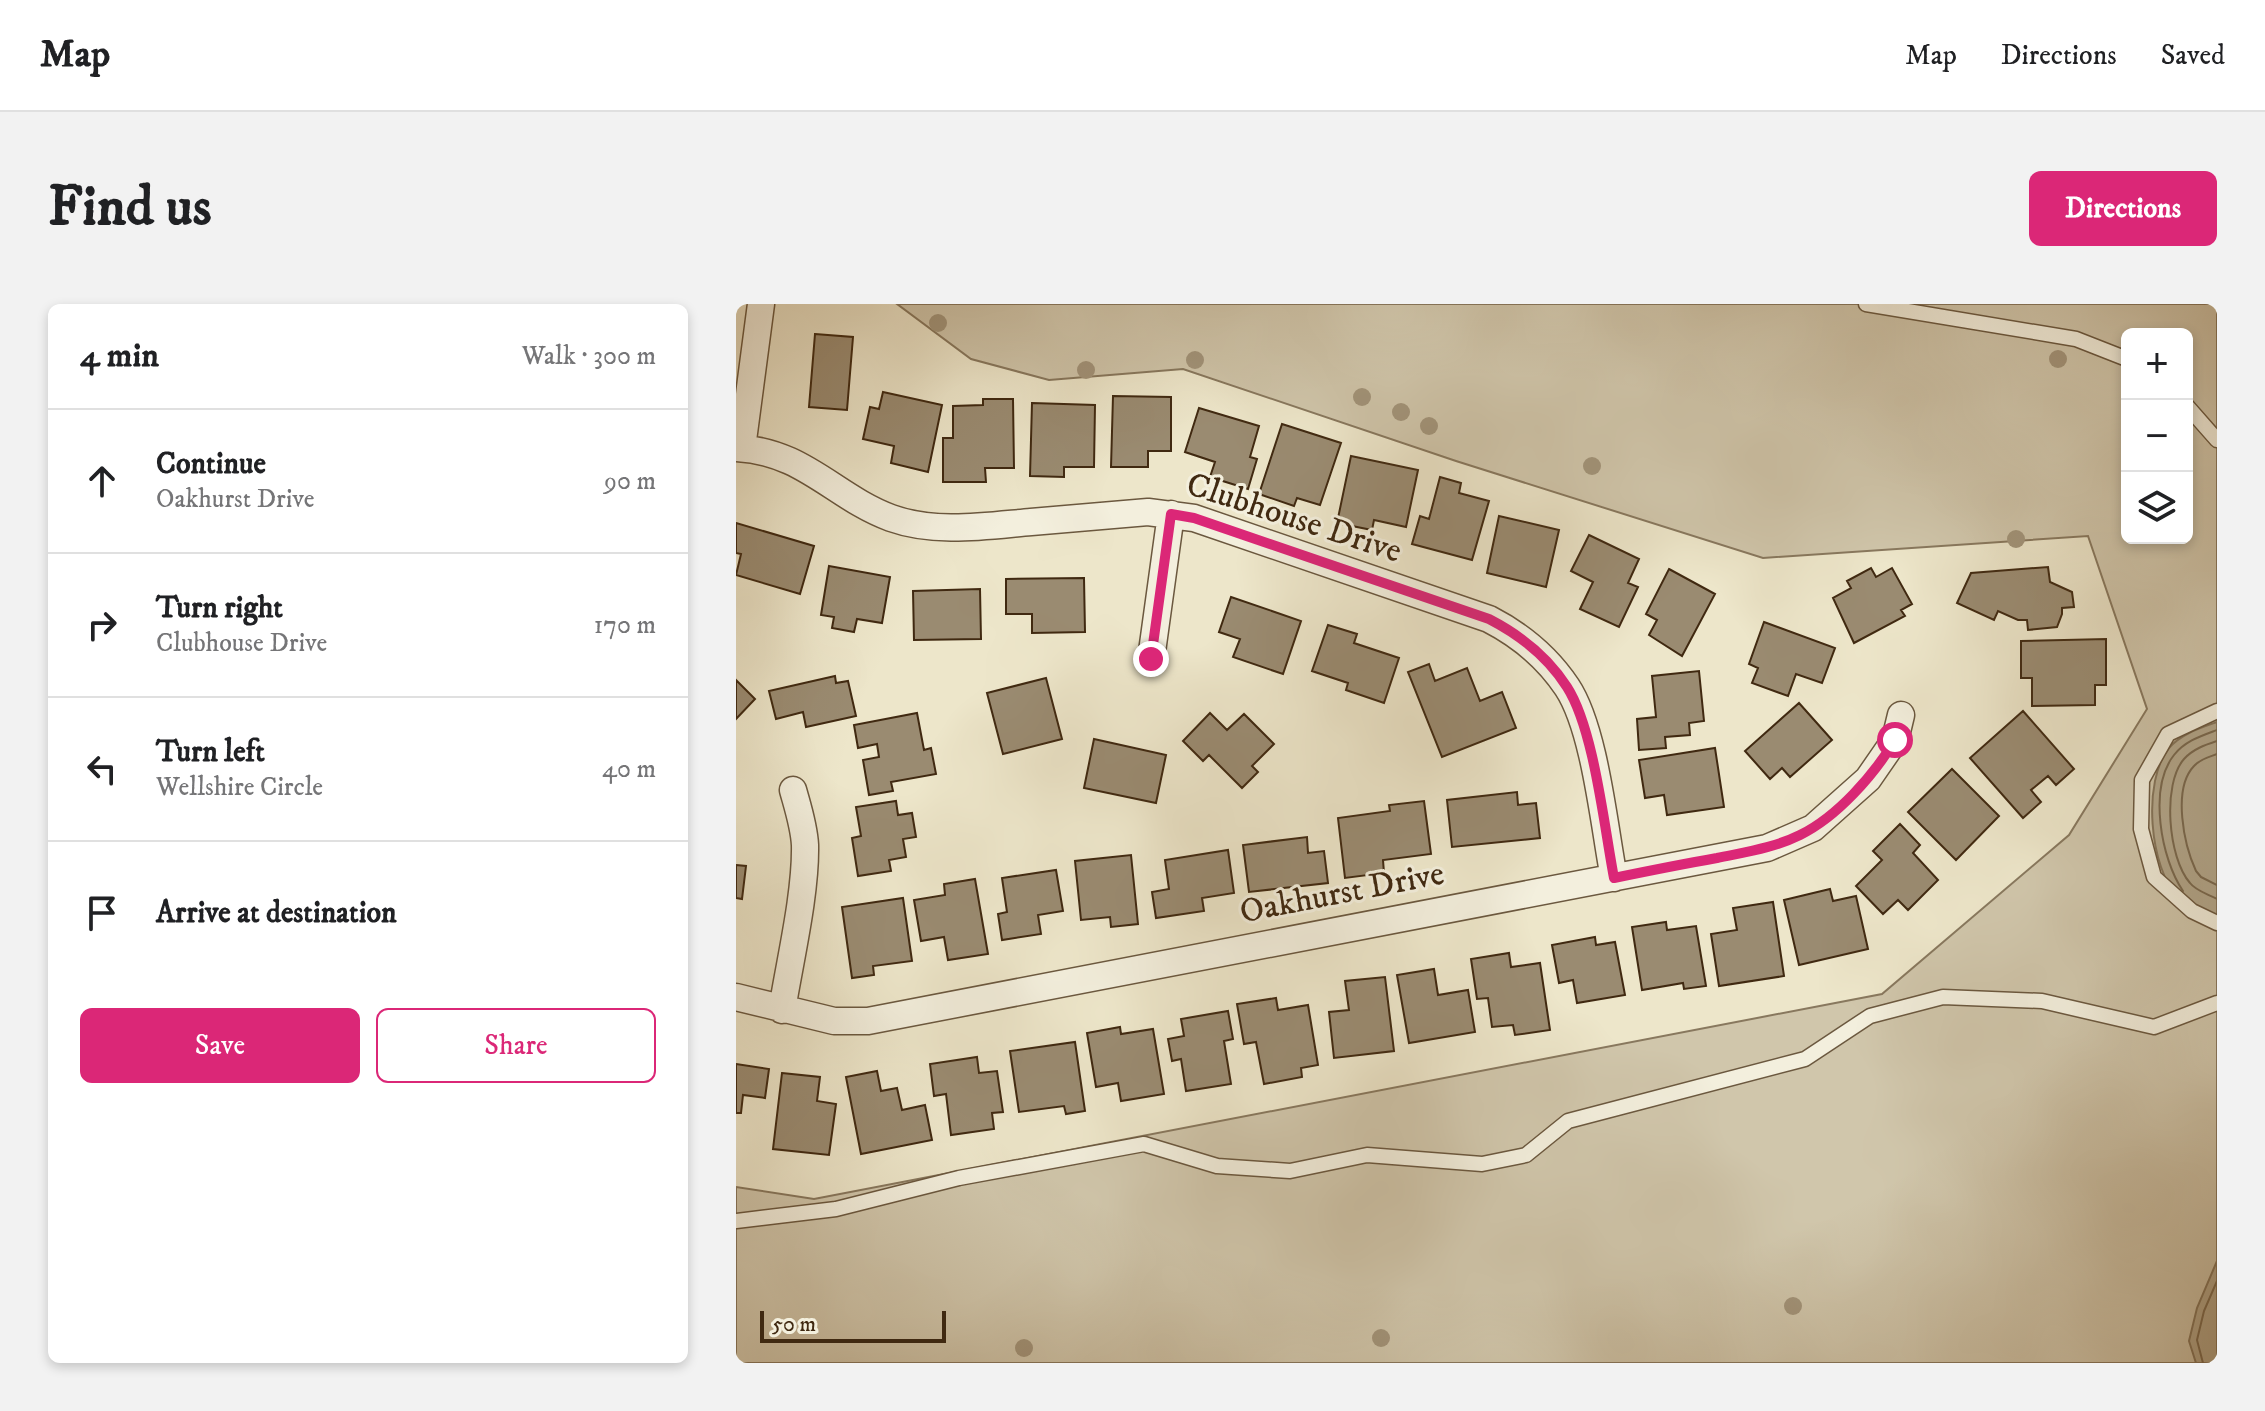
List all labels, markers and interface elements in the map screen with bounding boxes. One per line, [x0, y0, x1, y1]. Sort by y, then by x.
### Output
text: Map [40, 31, 110, 79]
text: Map [1905, 38, 1957, 73]
text: Directions [2001, 38, 2117, 73]
text: Saved [2161, 38, 2225, 73]
button: Directions [2029, 171, 2217, 246]
text: Find us [48, 173, 212, 243]
map controls [2121, 328, 2193, 544]
button: + [2121, 328, 2193, 400]
text: 4 min [80, 335, 159, 377]
text: Walk · 300 m [522, 340, 656, 373]
button: − [2121, 400, 2193, 472]
text: Continue [156, 446, 266, 483]
icon: ahead [80, 459, 124, 503]
street label: Clubhouse Drive [1181, 463, 1407, 573]
text: 90 m [604, 465, 656, 498]
button: layers [2121, 472, 2193, 544]
text: Oakhurst Drive [156, 483, 315, 516]
text: Turn right [156, 590, 283, 627]
icon: right [80, 603, 124, 647]
text: 170 m [594, 609, 656, 642]
text: Clubhouse Drive [156, 627, 327, 660]
route end [1133, 641, 1169, 677]
route start [1877, 722, 1913, 758]
text: Turn left [156, 734, 265, 771]
icon: left [80, 747, 124, 791]
text: 40 m [602, 753, 656, 786]
text: Wellshire Circle [156, 771, 323, 804]
street label: Oakhurst Drive [1236, 853, 1448, 933]
icon: arrive [80, 891, 124, 935]
text: Arrive at destination [156, 895, 397, 932]
button: Save [80, 1008, 360, 1083]
button: Share [376, 1008, 656, 1083]
scale bar [760, 1307, 946, 1343]
text: 50 m [772, 1311, 816, 1338]

